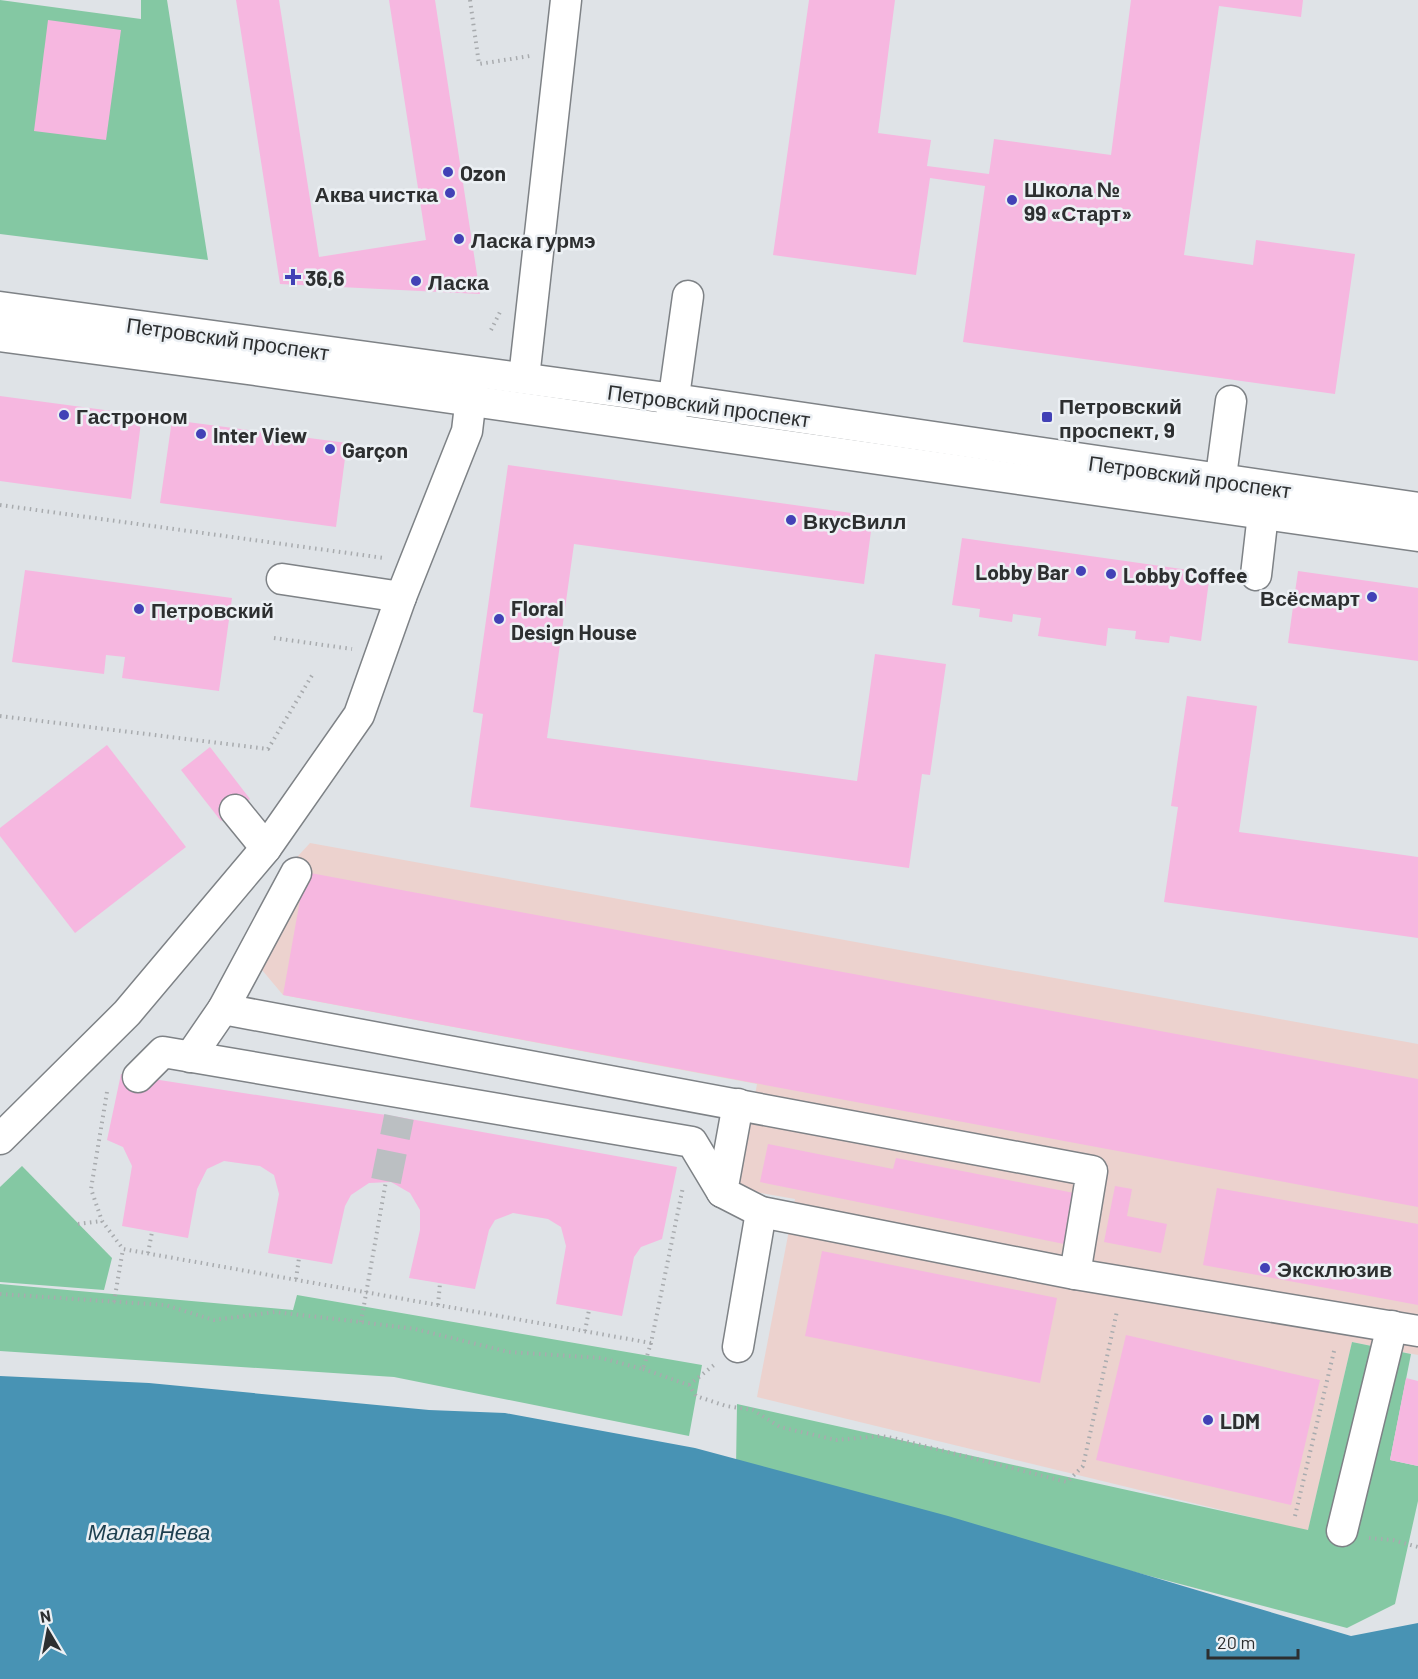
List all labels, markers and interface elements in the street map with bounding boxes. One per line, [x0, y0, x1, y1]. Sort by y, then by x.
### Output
place label: Ozon [460, 160, 506, 185]
marker: Ozon [441, 165, 455, 179]
place label: Школа № 99 «Старт» [1024, 176, 1132, 225]
place label: Аква чистка [315, 181, 438, 206]
marker: Аква чистка [443, 186, 457, 200]
marker: Школа № 99 «Старт» [1005, 193, 1019, 207]
place label: Ласка гурмэ [471, 227, 596, 252]
marker: Ласка гурмэ [452, 232, 466, 246]
place label: 36,6 [305, 265, 344, 290]
place label: Ласка [428, 269, 489, 294]
marker: 36,6 [286, 270, 300, 284]
marker: Ласка [409, 274, 423, 288]
street label: Петровский проспект [125, 311, 331, 365]
street label: Петровский проспект [606, 378, 812, 432]
place label: Петровский проспект, 9 [1059, 393, 1182, 442]
place label: Гастроном [76, 403, 188, 428]
marker: Гастроном [57, 408, 71, 422]
marker: Петровский проспект, 9 [1040, 410, 1054, 424]
place label: Inter View [213, 422, 307, 447]
marker: Inter View [194, 427, 208, 441]
place label: Garçon [342, 437, 408, 462]
marker: Garçon [323, 442, 337, 456]
street label: Петровский проспект [1087, 449, 1293, 503]
place label: ВкусВилл [803, 508, 906, 533]
marker: ВкусВилл [784, 513, 798, 527]
place label: Lobby Bar [975, 559, 1069, 584]
place label: Lobby Coffee [1123, 562, 1247, 587]
marker: Lobby Bar [1074, 564, 1088, 578]
marker: Lobby Coffee [1104, 567, 1118, 581]
place label: Всёсмарт [1260, 585, 1360, 610]
marker: Всёсмарт [1365, 590, 1379, 604]
place label: Floral Design House [511, 595, 637, 644]
place label: Петровский [151, 597, 274, 622]
marker: Петровский [132, 602, 146, 616]
marker: Floral Design House [492, 612, 506, 626]
place label: Эксклюзив [1277, 1256, 1392, 1281]
marker: Эксклюзив [1258, 1261, 1272, 1275]
place label: LDM [1220, 1408, 1260, 1433]
marker: LDM [1201, 1413, 1215, 1427]
water label: Малая Нева [88, 1518, 210, 1544]
north arrow [18, 1601, 78, 1661]
text: N [38, 1605, 52, 1626]
scale bar [1208, 1622, 1298, 1660]
text: 20 m [1217, 1631, 1255, 1653]

